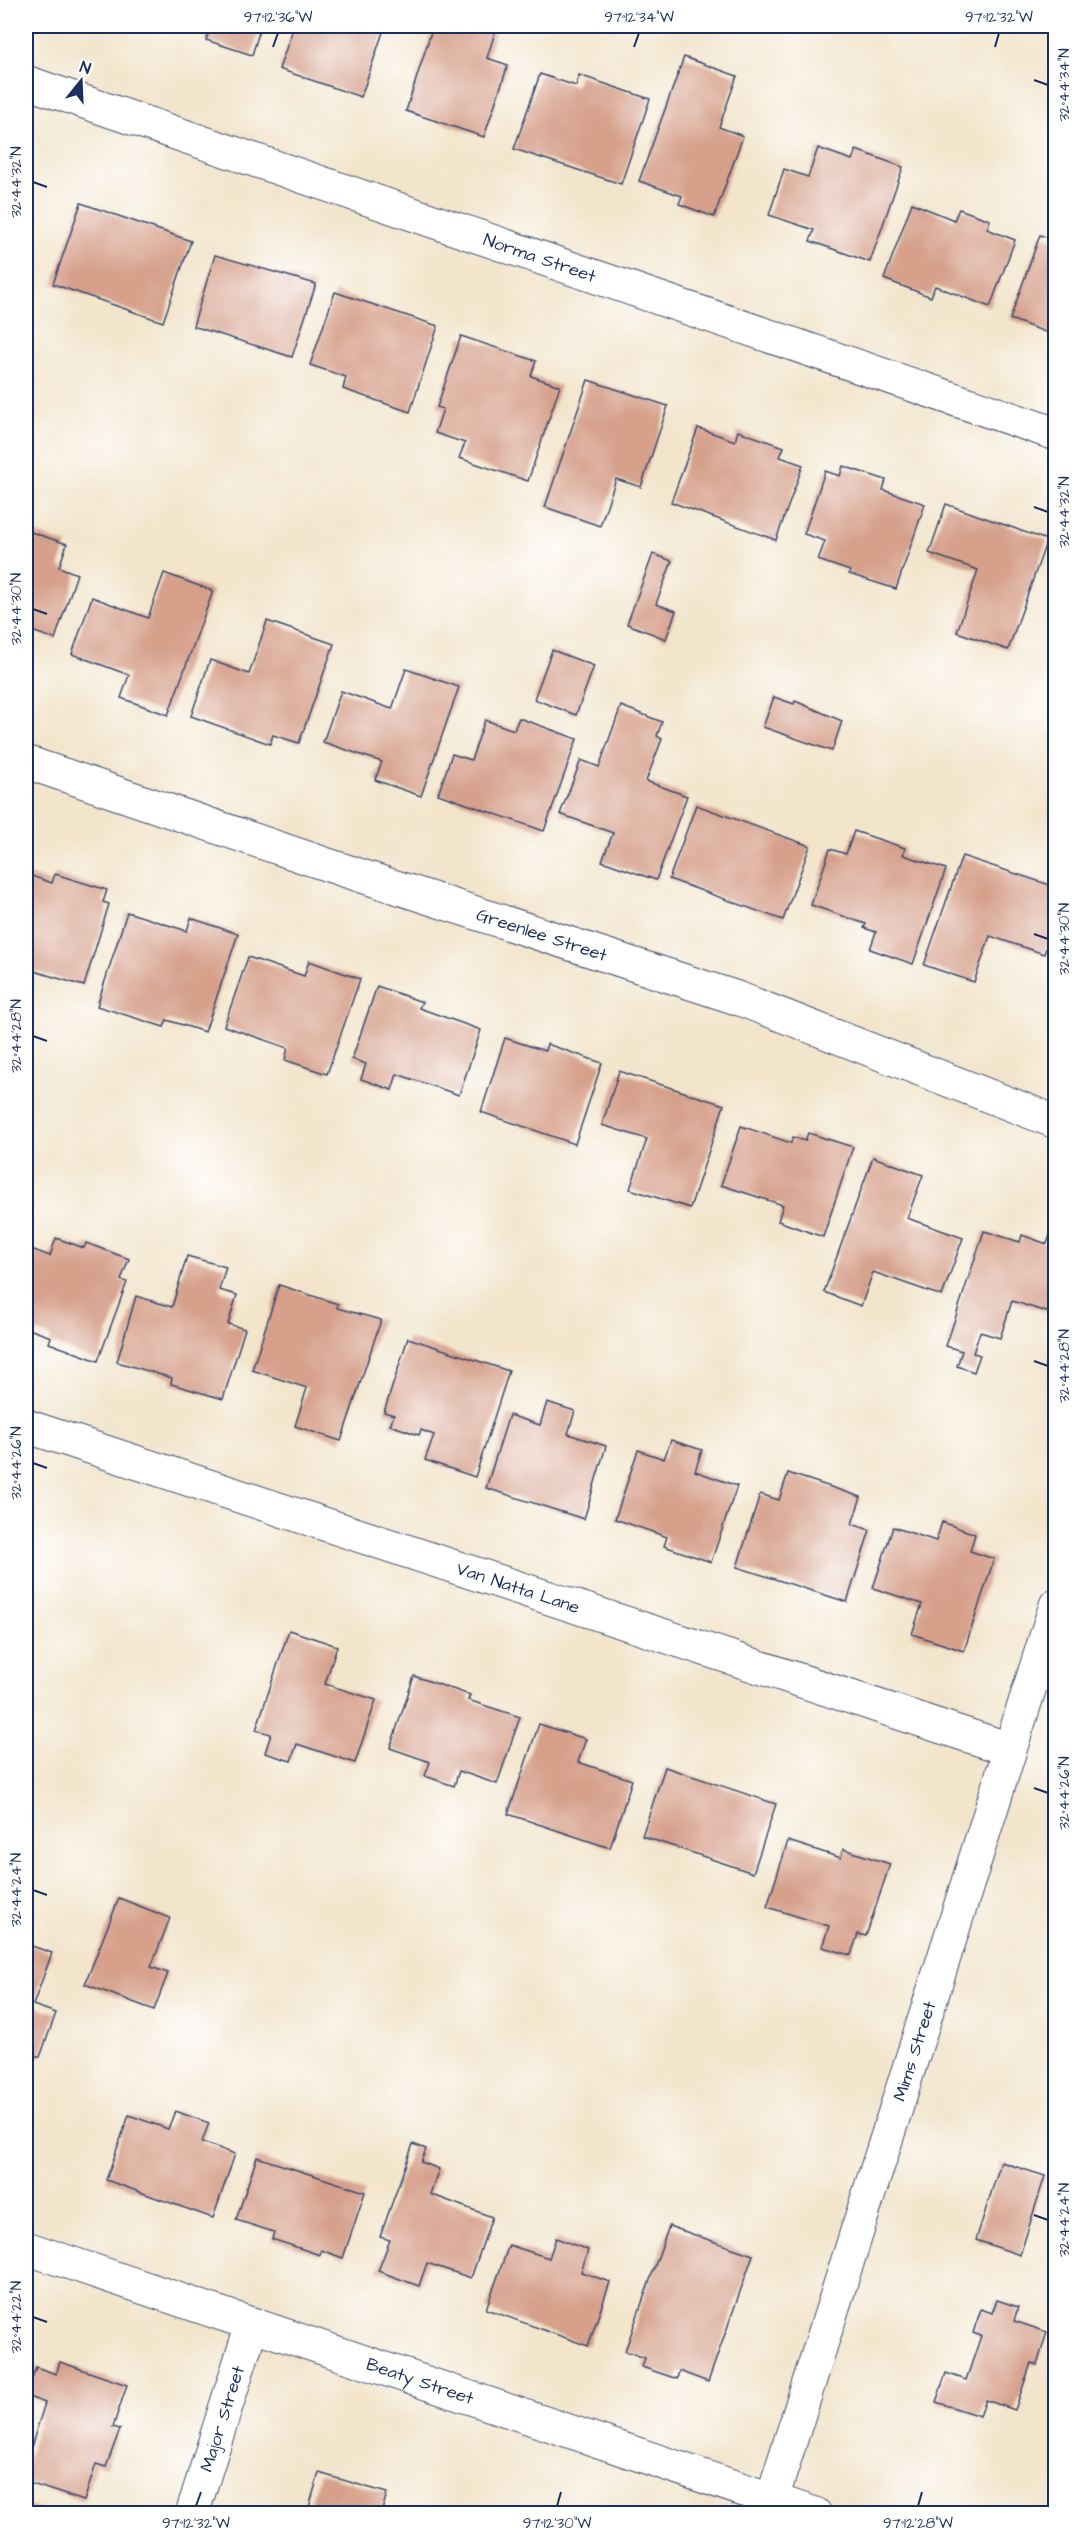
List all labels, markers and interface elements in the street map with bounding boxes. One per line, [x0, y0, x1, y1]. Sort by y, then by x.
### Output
text: 97°12'36"W [244, 7, 312, 28]
text: 97°12'34"W [604, 7, 674, 28]
text: 97°12'32"W [965, 7, 1033, 28]
text: 32°44'34"N [1054, 48, 1075, 122]
north arrow [51, 51, 111, 111]
text: N [77, 56, 93, 80]
text: 32°44'32"N [6, 146, 27, 218]
street label: Norma Street [480, 227, 600, 289]
text: 32°44'32"N [1054, 476, 1075, 548]
text: 32°44'30"N [6, 573, 27, 645]
street label: Greenlee Street [473, 902, 611, 968]
text: 32°44'30"N [1054, 903, 1075, 975]
text: 32°44'28"N [6, 999, 27, 1073]
text: 32°44'28"N [1054, 1329, 1075, 1403]
text: 32°44'26"N [6, 1426, 27, 1500]
street label: Van Natta Lane [453, 1556, 583, 1620]
text: 32°44'26"N [1054, 1756, 1075, 1830]
text: 32°44'24"N [6, 1853, 27, 1927]
street label: Mims Street [887, 1997, 942, 2104]
text: 32°44'24"N [1054, 2183, 1075, 2257]
text: 32°44'22"N [6, 2281, 27, 2353]
street label: Beaty Street [363, 2351, 478, 2411]
street label: Major Street [194, 2362, 251, 2475]
text: 97°12'32"W [162, 2513, 230, 2534]
text: 97°12'30"W [523, 2513, 591, 2534]
text: 97°12'28"W [883, 2513, 953, 2534]

